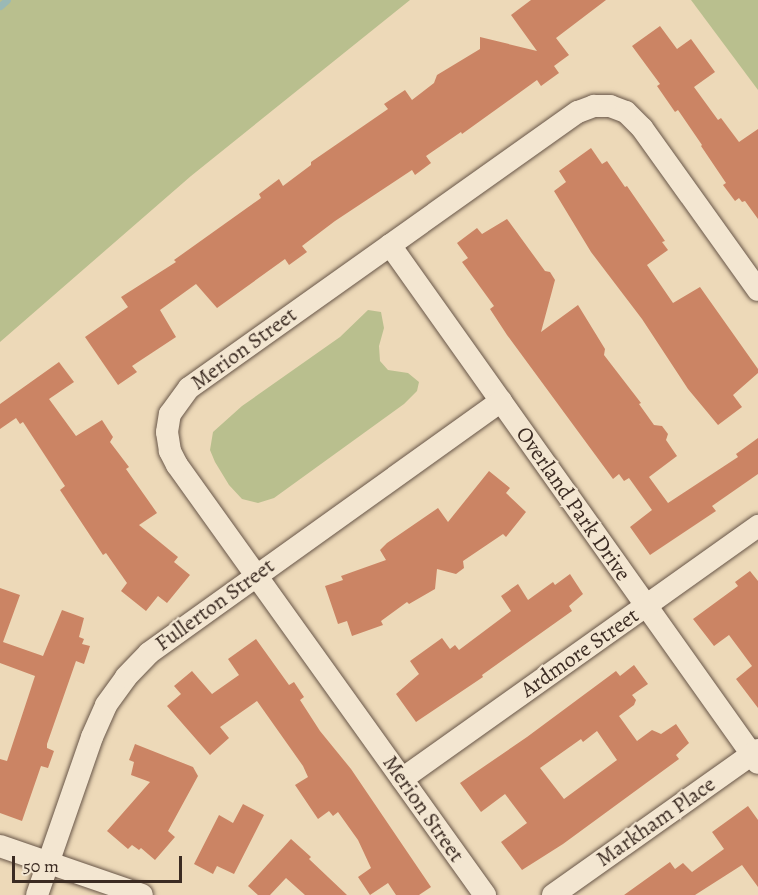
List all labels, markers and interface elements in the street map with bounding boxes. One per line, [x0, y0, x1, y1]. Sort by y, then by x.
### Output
street label: Merion Street [186, 302, 302, 396]
street label: Overland Park Drive [510, 422, 636, 586]
street label: Fullerton Street [150, 553, 280, 657]
street label: Ardmore Street [516, 603, 644, 703]
street label: Merion Street [377, 751, 469, 867]
street label: Markham Place [591, 771, 721, 873]
scale bar [15, 844, 184, 882]
text: 50 m [23, 854, 59, 878]

